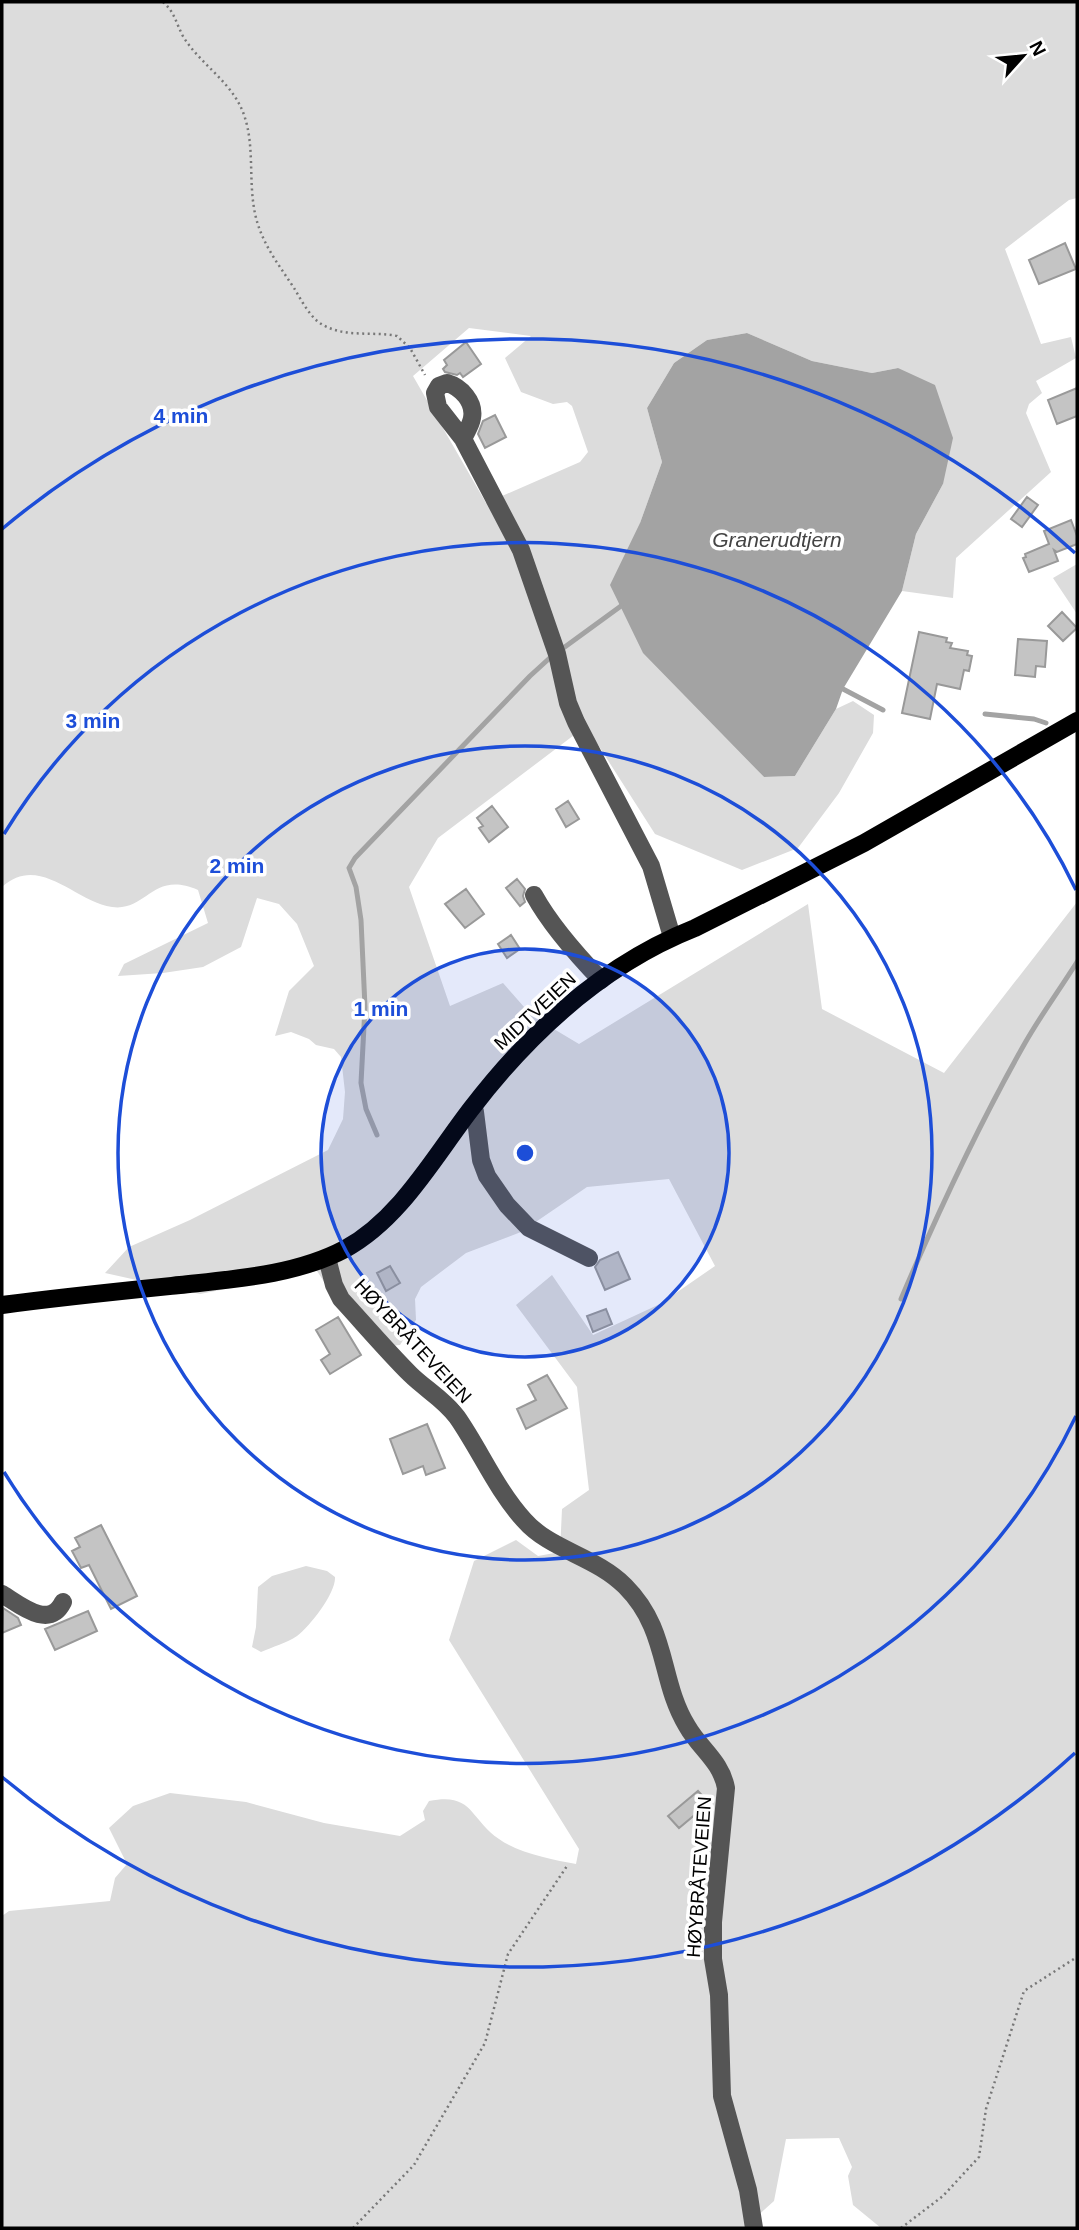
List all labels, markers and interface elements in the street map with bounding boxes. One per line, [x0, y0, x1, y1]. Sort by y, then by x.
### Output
north arrow [988, 21, 1058, 91]
text: N [1025, 38, 1050, 59]
text: 4 min [154, 404, 208, 427]
water label: Granerudtjern [712, 528, 842, 551]
text: 3 min [66, 709, 120, 732]
text: 2 min [210, 854, 264, 877]
street label: MIDTVEIEN [490, 968, 580, 1054]
text: 1 min [354, 997, 408, 1020]
centre of rings [513, 1141, 537, 1165]
street label: HØYBRÅTEVEIEN [350, 1275, 476, 1407]
street label: HØYBRÅTEVEIEN [683, 1796, 715, 1958]

